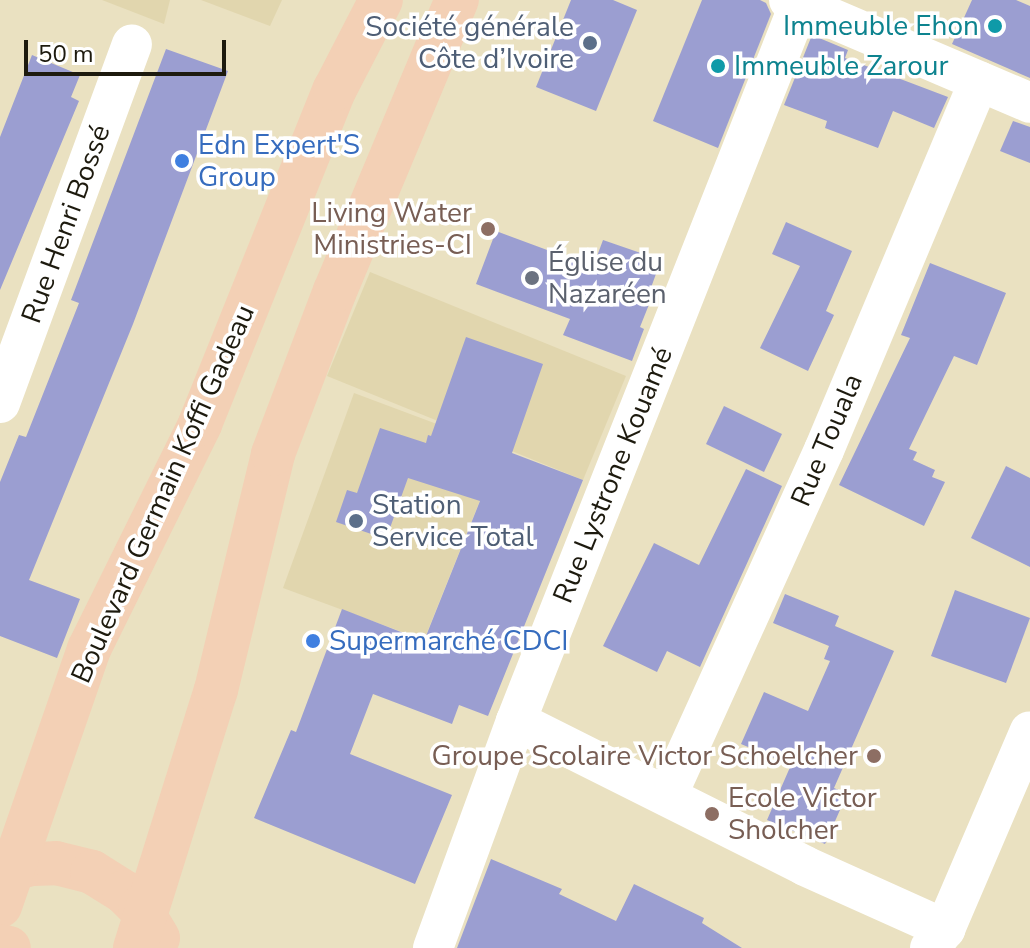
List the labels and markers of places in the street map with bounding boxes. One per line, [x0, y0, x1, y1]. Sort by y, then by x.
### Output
place label: Immeuble Ehon [783, 9, 979, 43]
place label: Société générale Côte d’Ivoire [365, 10, 574, 76]
marker: Immeuble Ehon [986, 17, 1004, 35]
marker: Société générale Côte d’Ivoire [581, 34, 599, 52]
place label: Immeuble Zarour [734, 49, 948, 83]
marker: Immeuble Zarour [709, 57, 727, 75]
place label: Edn Expert'S Group [198, 128, 360, 194]
marker: Edn Expert'S Group [173, 152, 191, 170]
place label: Living Water Ministries-CI [311, 196, 472, 262]
marker: Living Water Ministries-CI [479, 220, 497, 238]
place label: Église du Nazaréen [548, 245, 667, 311]
marker: Église du Nazaréen [523, 269, 541, 287]
place label: Station Service Total [372, 488, 534, 554]
marker: Station Service Total [347, 512, 365, 530]
place label: Supermarché CDCI [329, 624, 568, 658]
marker: Supermarché CDCI [304, 632, 322, 650]
place label: Groupe Scolaire Victor Schoelcher [431, 739, 858, 773]
marker: Groupe Scolaire Victor Schoelcher [865, 747, 883, 765]
place label: Ecole Victor Sholcher [728, 781, 877, 847]
marker: Ecole Victor Sholcher [703, 805, 721, 823]

